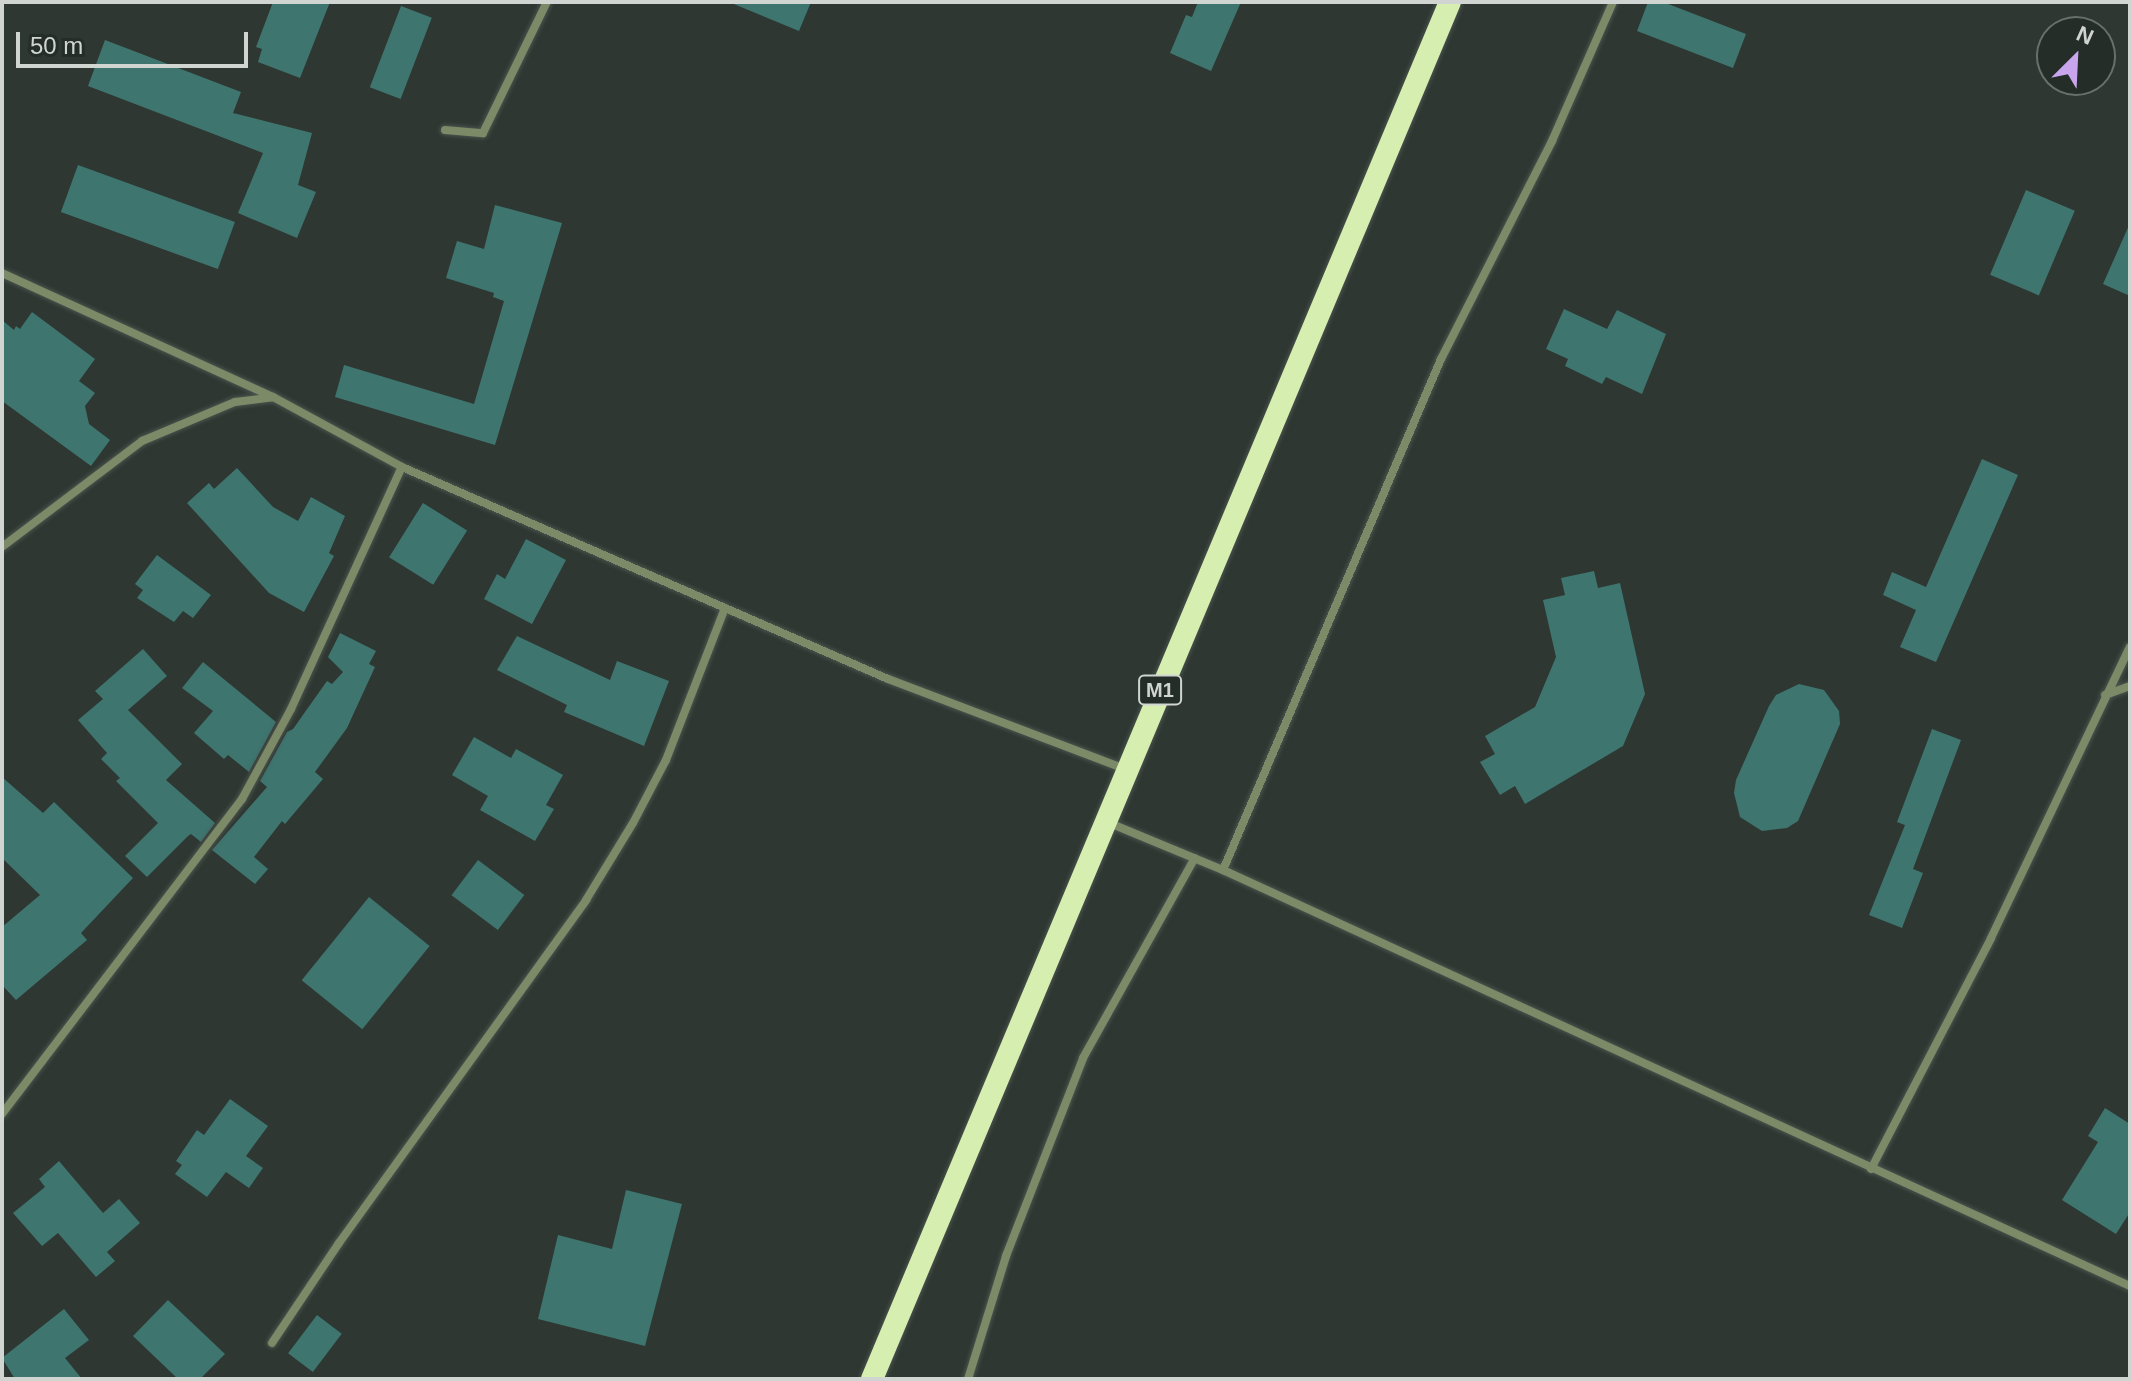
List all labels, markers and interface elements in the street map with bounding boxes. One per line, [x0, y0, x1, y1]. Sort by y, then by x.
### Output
scale bar [20, 16, 252, 66]
north arrow [2036, 16, 2116, 96]
text: N [2073, 21, 2097, 50]
text: 50 m [30, 32, 83, 59]
road number: M1 [1138, 674, 1182, 706]

